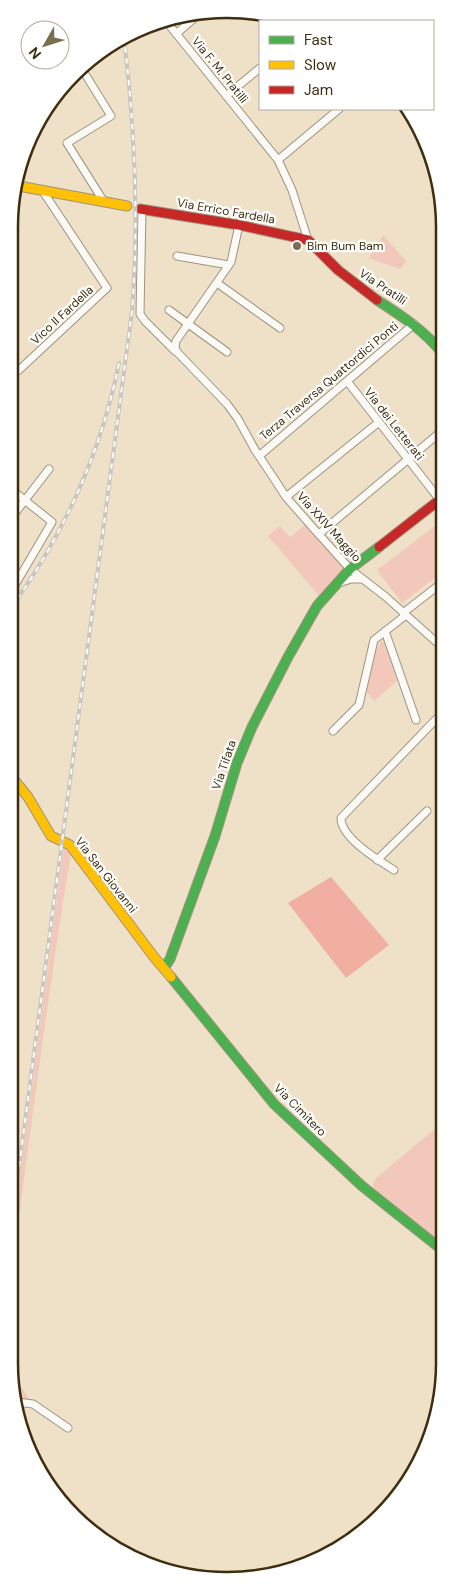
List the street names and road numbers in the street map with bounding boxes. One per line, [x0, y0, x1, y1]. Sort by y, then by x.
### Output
street label: Via F. M. Pratilli [188, 33, 252, 107]
street label: Via Errico Fardella [176, 194, 276, 228]
street label: Via Pratilli [356, 265, 410, 309]
street label: Vico II Fardella [27, 282, 97, 348]
street label: Terza Traversa Quattordici Ponti [256, 318, 402, 444]
street label: Via dei Letterati [361, 384, 428, 464]
street label: Via XXIV Maggio [293, 489, 365, 565]
street label: Via Tifata [208, 738, 240, 792]
street label: Via San Giovanni [71, 834, 141, 916]
street label: Via Cimitero [270, 1080, 330, 1140]

